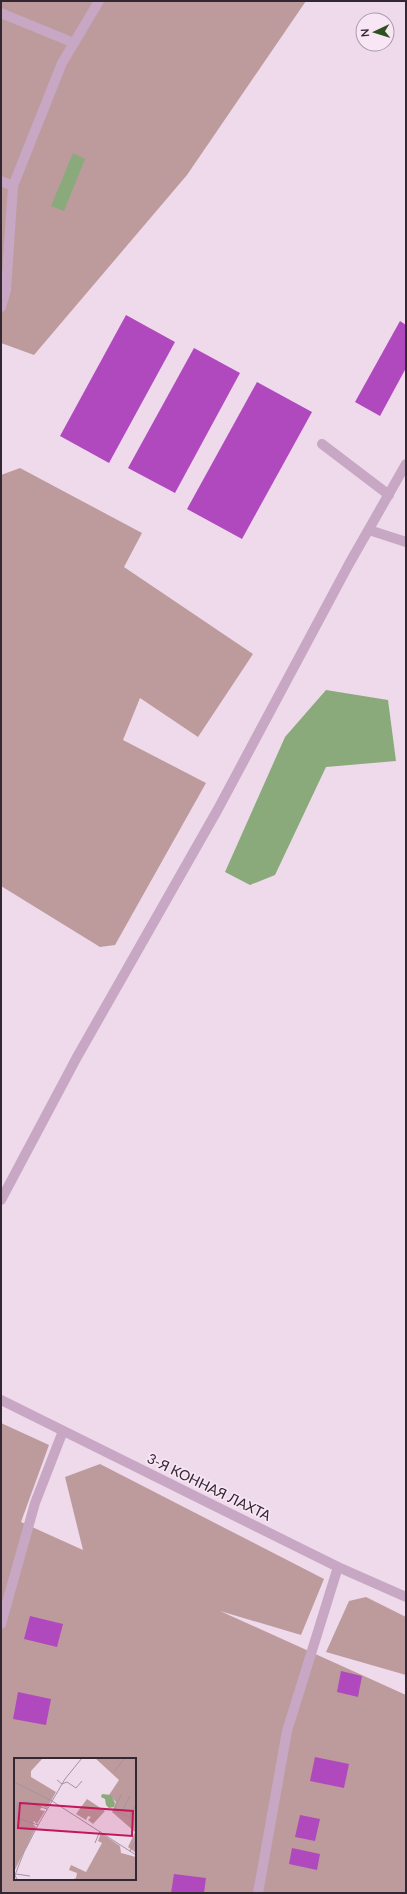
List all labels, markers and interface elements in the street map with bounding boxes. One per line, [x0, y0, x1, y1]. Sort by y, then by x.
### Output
north arrow [355, 12, 395, 52]
text: N [358, 28, 371, 37]
street label: 3-Я КОННАЯ ЛАХТА [145, 1449, 274, 1524]
inset map [14, 1758, 136, 1880]

